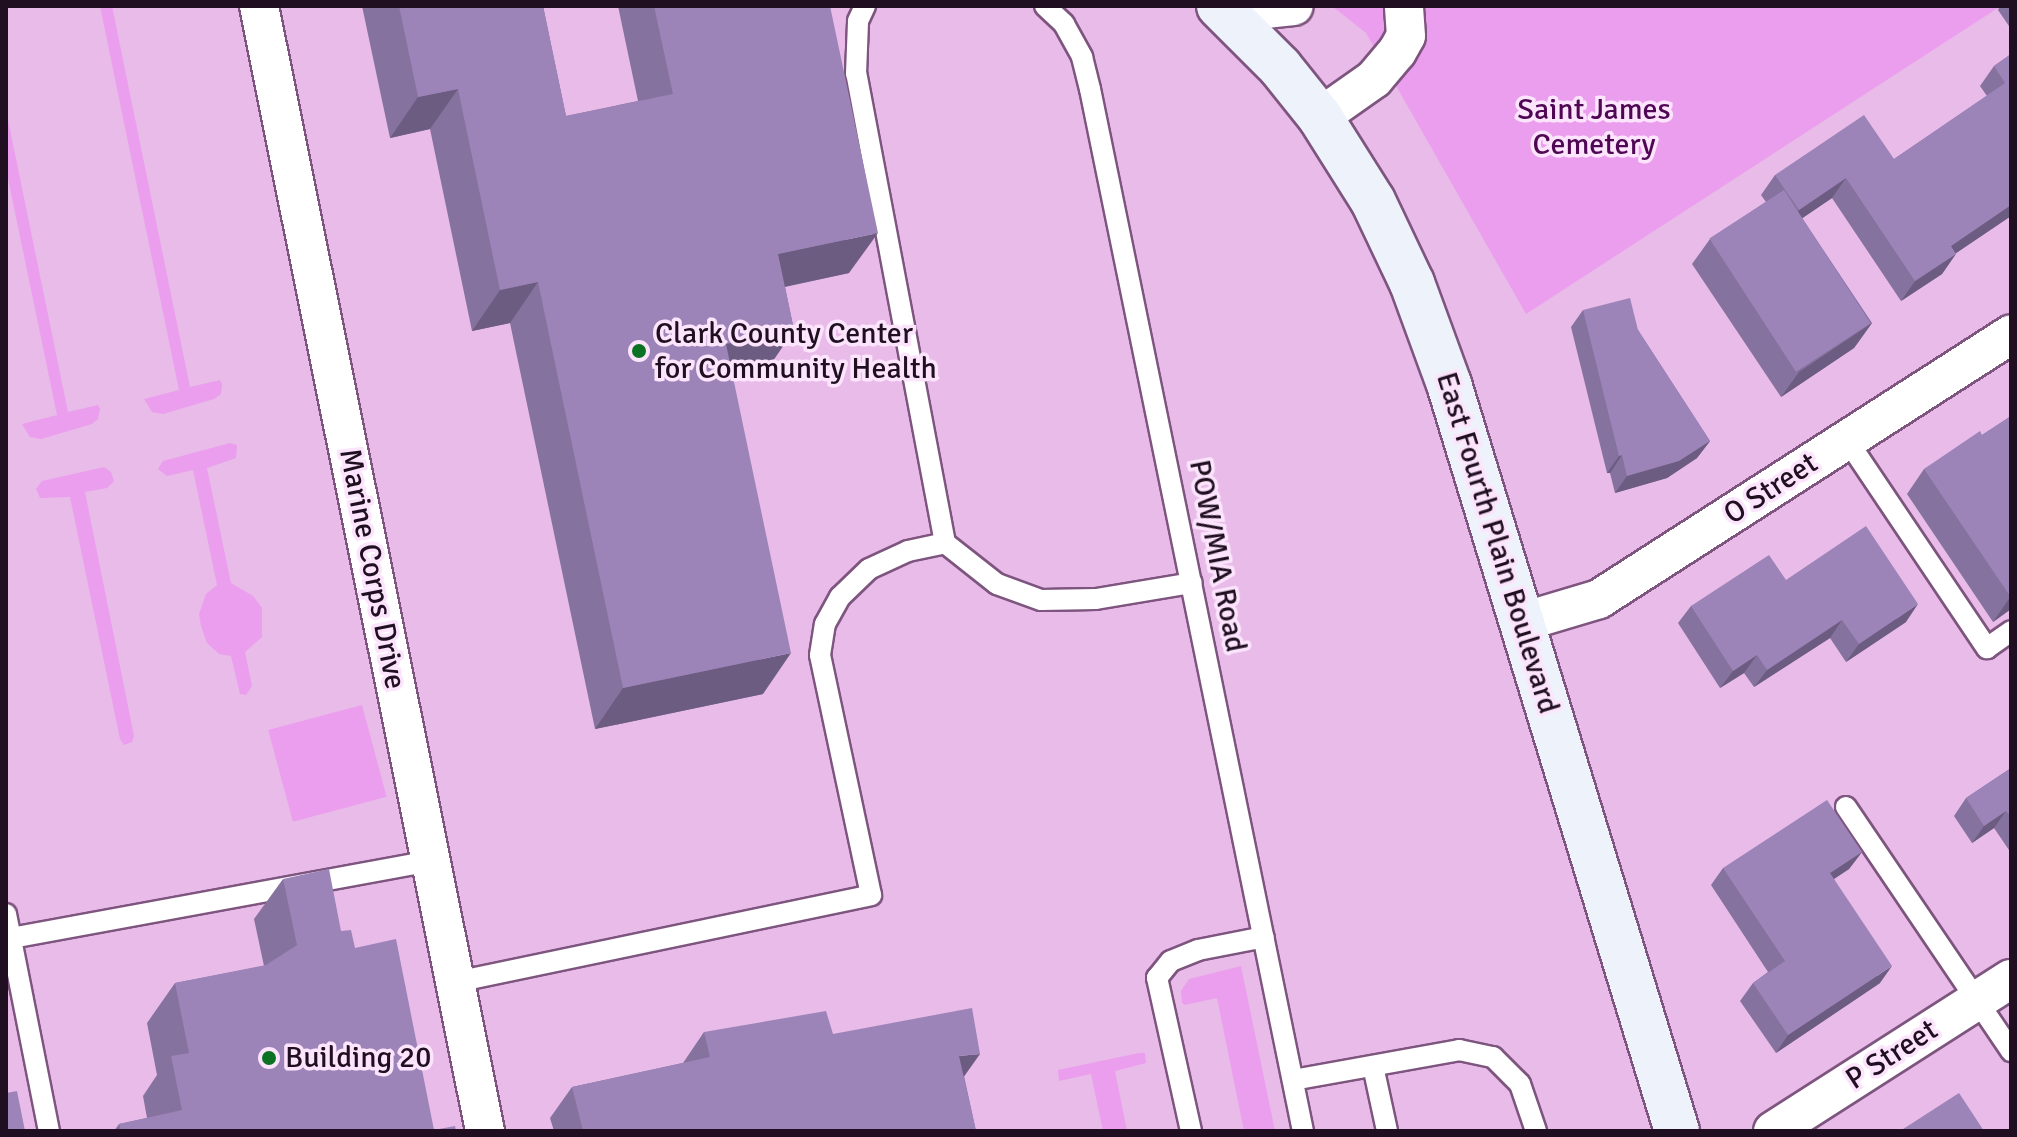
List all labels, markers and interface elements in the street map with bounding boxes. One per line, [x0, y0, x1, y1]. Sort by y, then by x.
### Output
park label: Saint James Cemetery [1517, 92, 1671, 162]
place label: Clark County Center for Community Health [655, 316, 937, 386]
marker: Clark County Center for Community Health [630, 342, 648, 360]
street label: East Fourth Plain Boulevard [1428, 368, 1566, 718]
street label: O Street [1717, 445, 1825, 533]
street label: Marine Corps Drive [331, 446, 413, 692]
street label: POW/MIA Road [1181, 457, 1253, 655]
street label: P Street [1840, 1012, 1944, 1098]
place label: Building 20 [285, 1040, 431, 1076]
marker: Building 20 [260, 1049, 278, 1067]

